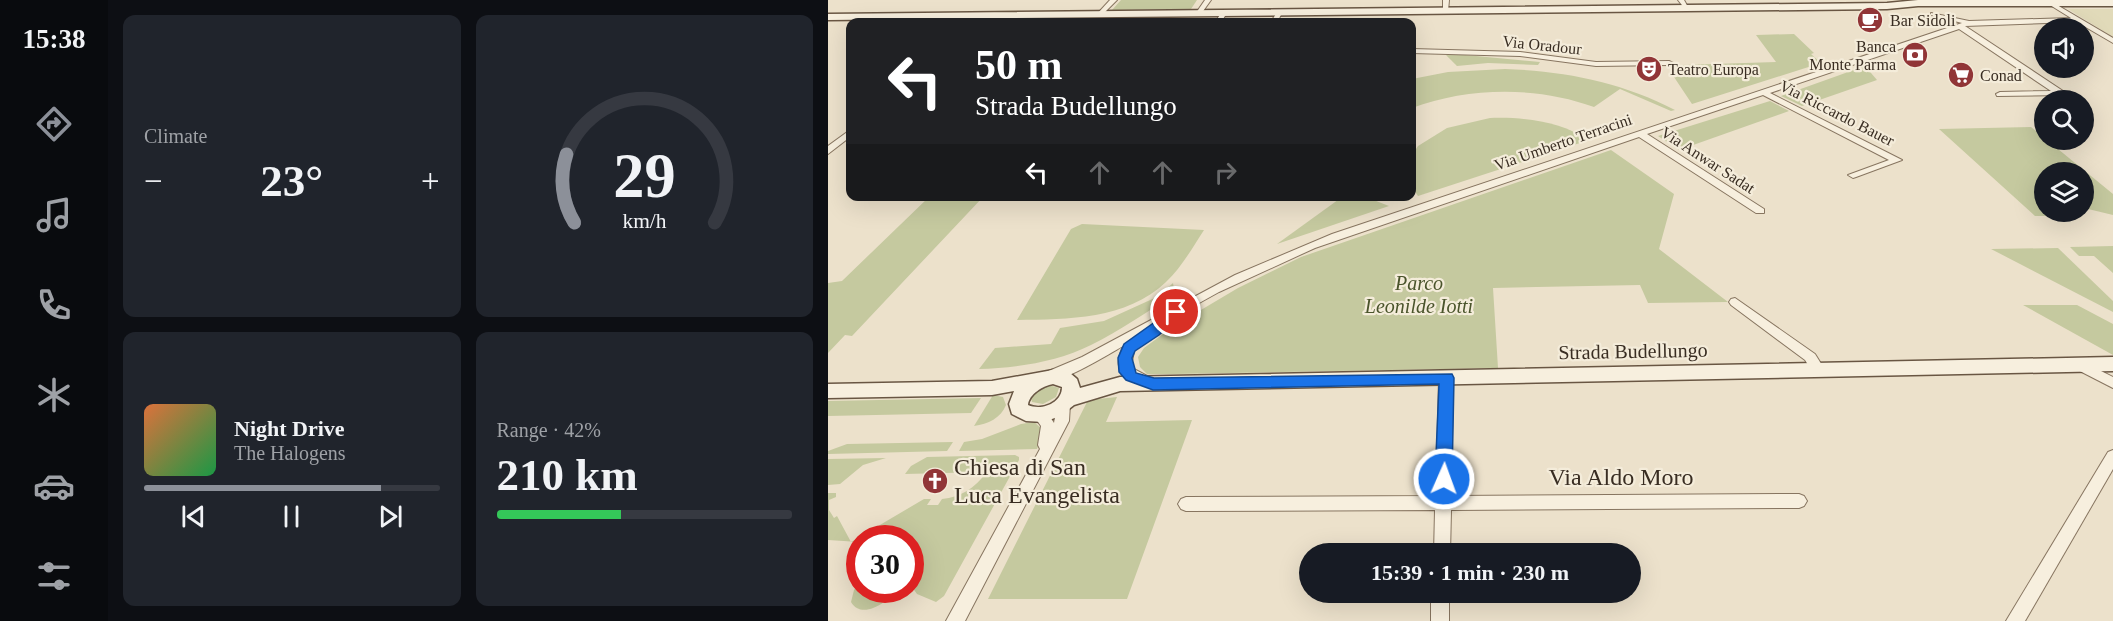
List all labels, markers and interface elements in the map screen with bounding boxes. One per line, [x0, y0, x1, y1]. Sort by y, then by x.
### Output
cafe icon: Bar Sidoli [1855, 5, 1885, 35]
place label: Bar Sidoli [1890, 12, 1956, 29]
map controls [2034, 18, 2094, 222]
button: sound [2034, 18, 2094, 78]
text: 15:38 [23, 24, 86, 54]
street label: Via Oradour [1502, 32, 1583, 58]
place label: Banca Monte Parma [1809, 38, 1896, 73]
bank icon: Banca Monte Parma [1900, 40, 1930, 70]
icon: left [876, 42, 954, 120]
text: 50 m [975, 42, 1063, 88]
theatre icon: Teatro Europa [1634, 54, 1664, 84]
supermarket icon: Conad [1946, 60, 1976, 90]
place label: Teatro Europa [1668, 61, 1759, 79]
place label: Conad [1980, 67, 2022, 84]
street label: Via Riccardo Bauer [1777, 77, 1898, 150]
button: search [2034, 90, 2094, 150]
text: Strada Budellungo [975, 91, 1177, 121]
icon: directions [33, 103, 75, 145]
street label: Via Umberto Terracini [1492, 110, 1634, 174]
street label: Via Anwar Sadat [1658, 123, 1759, 197]
text: Climate [144, 125, 207, 147]
text: 29 [613, 141, 675, 210]
text: 23° [260, 156, 323, 206]
icon: left [1020, 156, 1053, 189]
icon: ahead [1083, 156, 1116, 189]
icon: ahead [1146, 156, 1179, 189]
icon: right [1209, 156, 1242, 189]
button: layers [2034, 162, 2094, 222]
text: − [144, 163, 163, 199]
text: + [421, 163, 440, 199]
icon: music [33, 194, 75, 236]
text: km/h [622, 209, 667, 233]
park label: Parco Leonilde Iotti [1364, 272, 1473, 317]
icon: phone [33, 284, 75, 326]
pin [1150, 286, 1201, 337]
icon: arrive [1159, 295, 1192, 328]
street label: Strada Budellungo [1558, 339, 1708, 364]
icon: climate [33, 374, 75, 416]
text: Night Drive [234, 416, 345, 441]
text: Range · 42% [497, 419, 601, 441]
text: The Halogens [234, 442, 346, 464]
position arrow [1412, 447, 1476, 511]
text: 210 km [497, 450, 638, 500]
place label: Chiesa di San Luca Evangelista [954, 454, 1120, 508]
street label: Via Aldo Moro [1548, 464, 1694, 490]
icon: car [33, 465, 75, 507]
church icon: Chiesa di San Luca Evangelista [920, 466, 950, 496]
icon: previous [177, 500, 210, 533]
icon: pause [275, 500, 308, 533]
icon: next [374, 500, 407, 533]
speed limit sign: 30 [846, 525, 924, 603]
icon: filters [33, 555, 75, 597]
text: 15:39 · 1 min · 230 m [1371, 560, 1569, 585]

